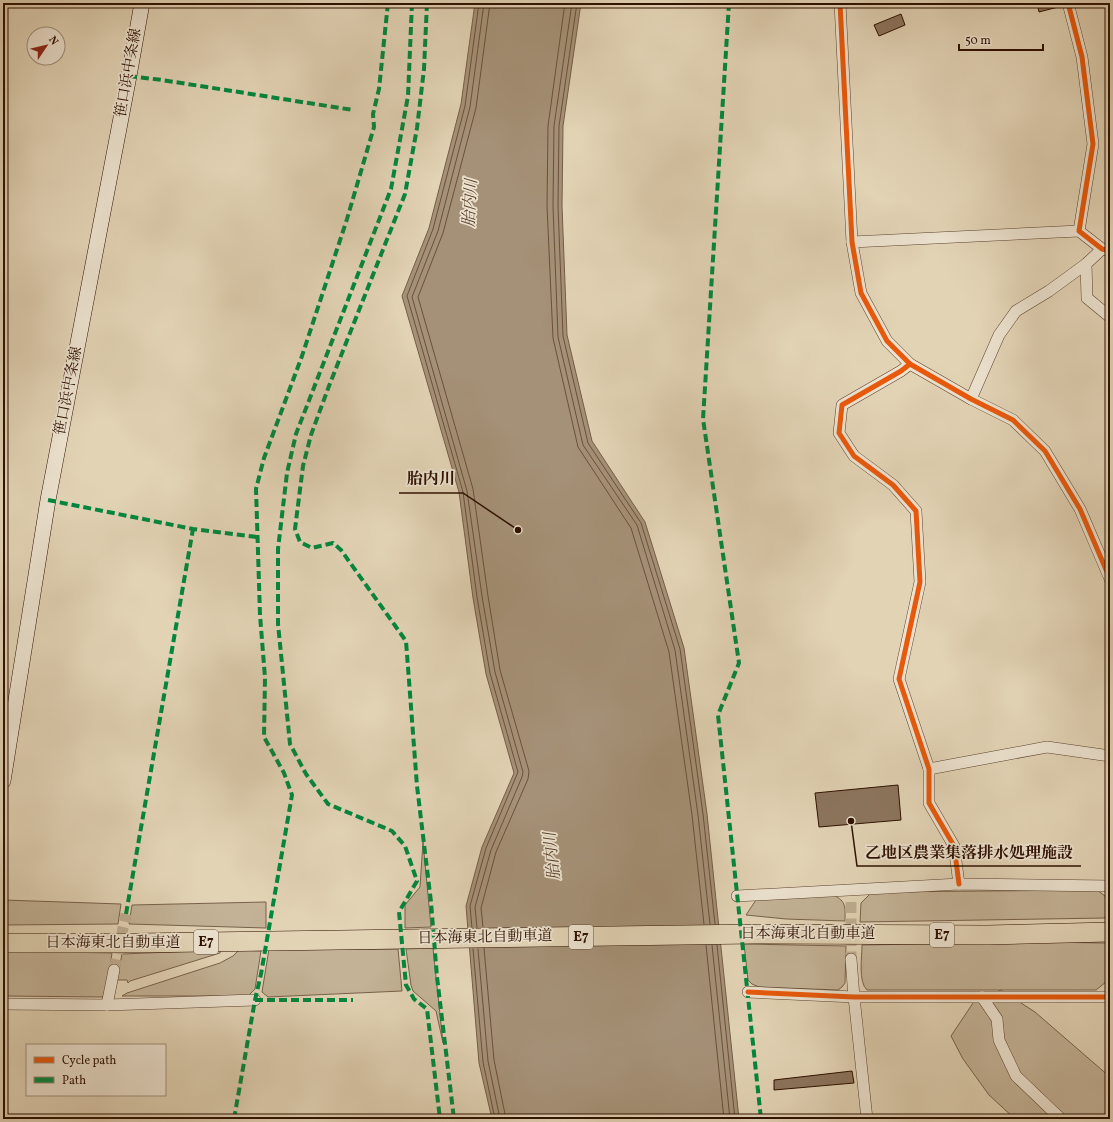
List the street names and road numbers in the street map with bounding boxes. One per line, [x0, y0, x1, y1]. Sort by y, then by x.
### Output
street label: 笹口浜中条線 [111, 27, 147, 119]
street label: 笹口浜中条線 [50, 345, 88, 437]
road number: E7 [930, 923, 954, 947]
street label: 日本海東北自動車道 [740, 924, 876, 945]
road number: E7 [569, 925, 593, 949]
street label: 日本海東北自動車道 [417, 926, 553, 950]
road number: E7 [194, 930, 218, 954]
street label: 日本海東北自動車道 [45, 933, 181, 954]

